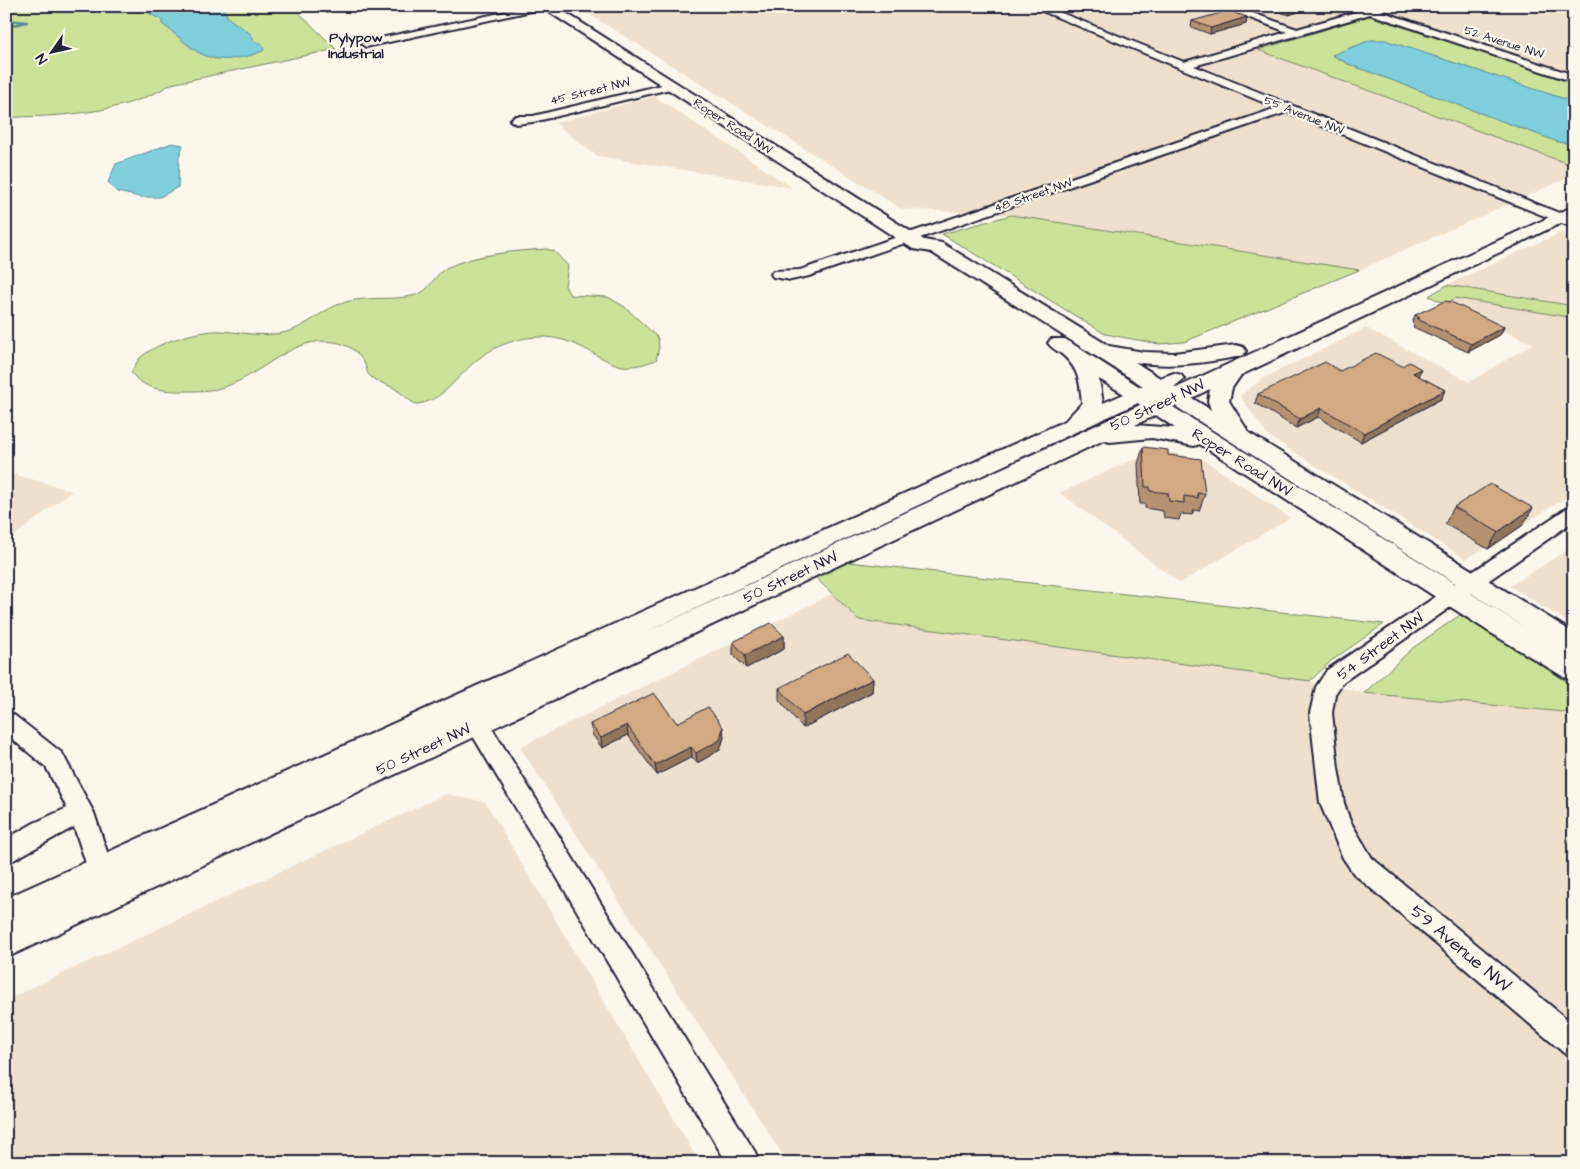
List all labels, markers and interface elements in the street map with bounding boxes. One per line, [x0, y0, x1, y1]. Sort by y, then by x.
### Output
street label: 52 Avenue NW [1462, 22, 1547, 64]
north arrow [28, 28, 78, 78]
district label: Pylypow Industrial [328, 28, 384, 64]
text: N [31, 49, 53, 68]
street label: 45 Street NW [548, 73, 633, 110]
street label: 55 Avenue NW [1261, 92, 1347, 139]
street label: Roper Road NW [690, 94, 776, 159]
street label: 48 Street NW [992, 174, 1075, 217]
street label: 50 Street NW [1107, 374, 1208, 436]
street label: Roper Road NW [1188, 423, 1296, 501]
street label: 50 Street NW [740, 546, 841, 608]
street label: 54 Street NW [1333, 608, 1428, 685]
street label: 50 Street NW [373, 718, 474, 780]
street label: 59 Avenue NW [1405, 899, 1516, 998]

